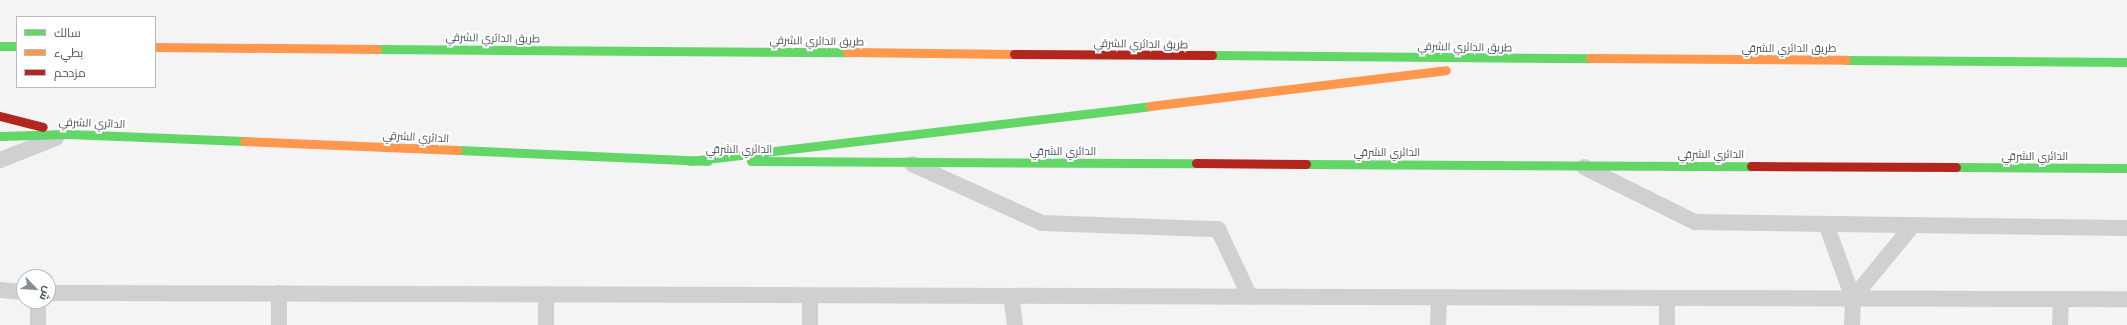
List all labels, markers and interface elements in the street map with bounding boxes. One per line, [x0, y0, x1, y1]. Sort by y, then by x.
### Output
legend [16, 16, 156, 88]
text: سالك [54, 25, 81, 41]
street label: طريق الدائري الشرقي [446, 31, 540, 45]
street label: طريق الدائري الشرقي [770, 34, 864, 48]
street label: طريق الدائري الشرقي [1094, 37, 1188, 51]
street label: طريق الدائري الشرقي [1418, 40, 1512, 54]
street label: طريق الدائري الشرقي [1742, 41, 1836, 55]
text: بطيء [54, 45, 83, 61]
text: مزدحم [54, 65, 86, 81]
street label: الدائري الشرقي [58, 115, 126, 131]
street label: الدائري الشرقي [382, 129, 450, 145]
street label: الدائري الشرقي [706, 142, 772, 156]
street label: الدائري الشرقي [1030, 144, 1096, 158]
street label: الدائري الشرقي [1354, 145, 1420, 159]
street label: الدائري الشرقي [1678, 147, 1744, 161]
street label: الدائري الشرقي [2002, 149, 2068, 163]
north arrow [16, 269, 56, 309]
text: ش [37, 284, 55, 303]

